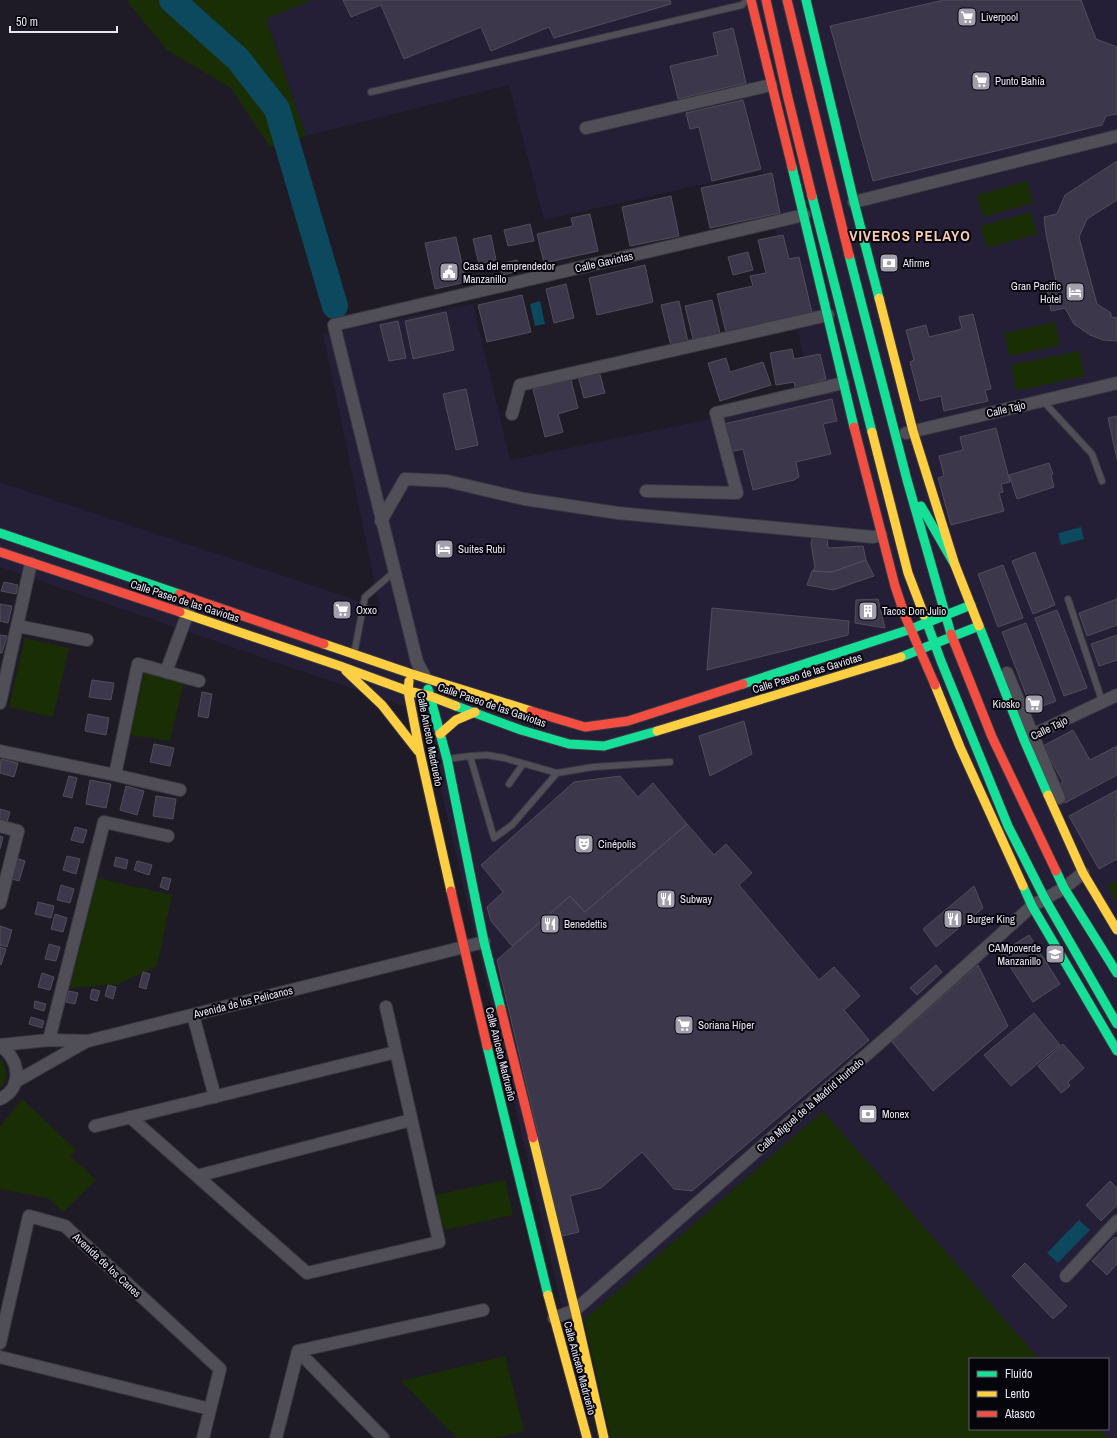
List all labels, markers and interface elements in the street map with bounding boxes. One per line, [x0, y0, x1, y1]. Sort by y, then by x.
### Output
supermarket icon: Liverpool [956, 6, 978, 28]
scale bar [10, 8, 117, 34]
place label: Liverpool [981, 10, 1018, 24]
text: 50 m [16, 14, 38, 30]
supermarket icon: Punto Bahía [970, 70, 992, 92]
place label: Punto Bahía [995, 74, 1045, 88]
district label: VIVEROS PELAYO [849, 225, 971, 246]
street label: Calle Gaviotas [574, 248, 635, 275]
bank icon: Afirme [878, 252, 900, 274]
place label: Afirme [902, 256, 930, 270]
place label: Casa del emprendedor Manzanillo [463, 259, 555, 286]
public building icon: Casa del emprendedor Manzanillo [438, 261, 460, 283]
place label: Gran Pacific Hotel [1011, 279, 1061, 306]
hotel icon: Gran Pacific Hotel [1064, 281, 1086, 303]
street label: Calle Tajo [985, 398, 1027, 420]
hotel icon: Suites Rubi [433, 538, 455, 560]
place label: Suites Rubi [458, 542, 505, 556]
street label: Calle Paseo de las Gaviotas [129, 577, 242, 625]
supermarket icon: Oxxo [331, 599, 353, 621]
building icon: Tacos Don Julio [857, 600, 879, 622]
place label: Oxxo [356, 603, 377, 617]
place label: Tacos Don Julio [882, 604, 946, 618]
street label: Calle Paseo de las Gaviotas [751, 650, 864, 696]
street label: Calle Paseo de las Gaviotas [436, 680, 549, 730]
street label: Calle Aniceto Madrueño [414, 690, 446, 788]
supermarket icon: Kiosko [1023, 693, 1045, 715]
place label: Kiosko [992, 697, 1020, 711]
street label: Calle Tajo [1028, 713, 1070, 743]
theatre icon: Cinépolis [573, 833, 595, 855]
place label: Cinépolis [598, 837, 637, 851]
restaurant icon: Subway [655, 888, 677, 910]
place label: Subway [680, 892, 713, 906]
restaurant icon: Burger King [942, 908, 964, 930]
place label: Burger King [967, 912, 1015, 926]
restaurant icon: Benedettis [539, 913, 561, 935]
place label: Benedettis [564, 917, 608, 931]
place label: CAMpoverde Manzanillo [988, 941, 1041, 968]
school or university icon: CAMpoverde Manzanillo [1044, 943, 1066, 965]
street label: Avenida de los Pelícanos [191, 983, 294, 1021]
street label: Calle Aniceto Madrueño [483, 1006, 519, 1102]
supermarket icon: Soriana Híper [673, 1014, 695, 1036]
place label: Soriana Híper [698, 1018, 754, 1032]
street label: Calle Miguel de la Madrid Hurtado [754, 1055, 866, 1155]
bank icon: Monex [857, 1103, 879, 1125]
place label: Monex [882, 1107, 910, 1121]
street label: Avenida de los Canes [69, 1229, 144, 1300]
street label: Calle Aniceto Madrueño [561, 1320, 599, 1416]
legend [969, 1358, 1109, 1430]
text: Fluido [1005, 1366, 1032, 1382]
text: Lento [1005, 1386, 1030, 1402]
text: Atasco [1004, 1406, 1035, 1422]

